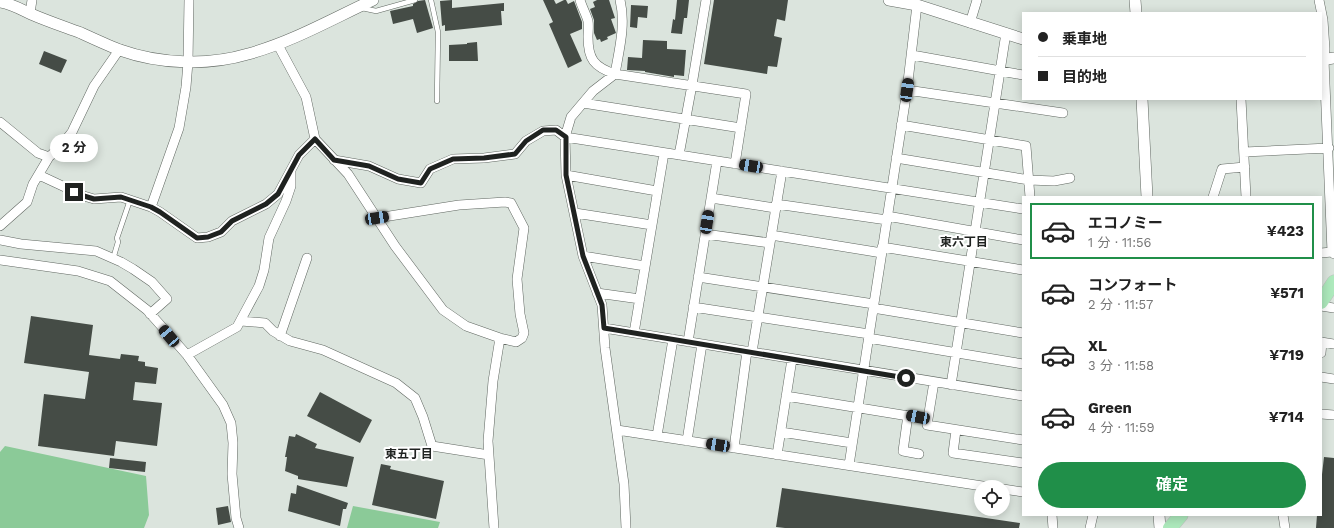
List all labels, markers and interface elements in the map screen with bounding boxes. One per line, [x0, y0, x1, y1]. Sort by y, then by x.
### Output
text: 乗車地 [1062, 30, 1107, 48]
text: 目的地 [1062, 68, 1107, 86]
car [899, 77, 915, 103]
callout: 2 分 [50, 134, 98, 162]
text: 2 分 [62, 140, 86, 155]
car [738, 158, 764, 174]
route end [65, 183, 83, 201]
car [699, 209, 715, 235]
car [364, 210, 390, 226]
icon: car [1040, 213, 1076, 249]
text: エコノミー [1088, 214, 1163, 232]
text: ¥423 [1267, 222, 1304, 240]
district label: 東六丁目 [940, 235, 988, 249]
text: 1 分 · 11:56 [1088, 235, 1152, 250]
icon: car [1040, 275, 1076, 311]
text: コンフォート [1088, 276, 1178, 294]
text: ¥571 [1270, 284, 1304, 302]
text: 2 分 · 11:57 [1088, 297, 1153, 312]
car [157, 323, 181, 349]
icon: car [1040, 337, 1076, 373]
text: XL [1088, 337, 1107, 355]
text: ¥719 [1269, 346, 1304, 364]
text: 3 分 · 11:58 [1088, 358, 1154, 373]
route start [897, 369, 915, 387]
icon: car [1040, 399, 1076, 435]
text: Green [1088, 399, 1132, 417]
text: ¥714 [1269, 408, 1304, 426]
car [905, 409, 931, 425]
text: 4 分 · 11:59 [1088, 420, 1155, 435]
car [705, 437, 731, 453]
district label: 東五丁目 [385, 447, 433, 461]
button: 確定 [1038, 462, 1306, 508]
map controls [974, 480, 1010, 516]
button: locate [974, 480, 1010, 516]

